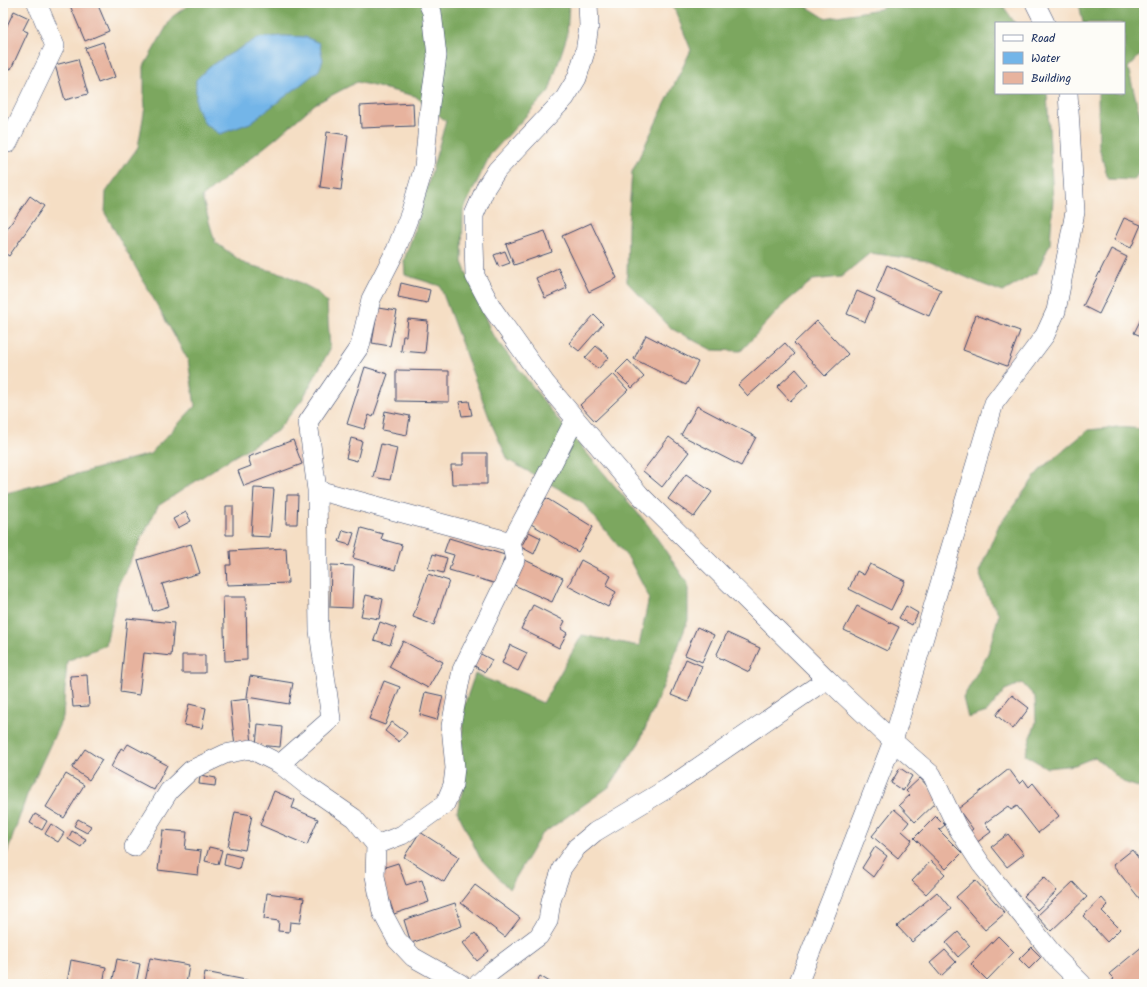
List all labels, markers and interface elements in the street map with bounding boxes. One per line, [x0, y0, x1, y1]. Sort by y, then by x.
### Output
legend [995, 22, 1125, 94]
text: Road [1031, 29, 1056, 48]
text: Water [1031, 49, 1061, 68]
text: Building [1031, 69, 1071, 88]

